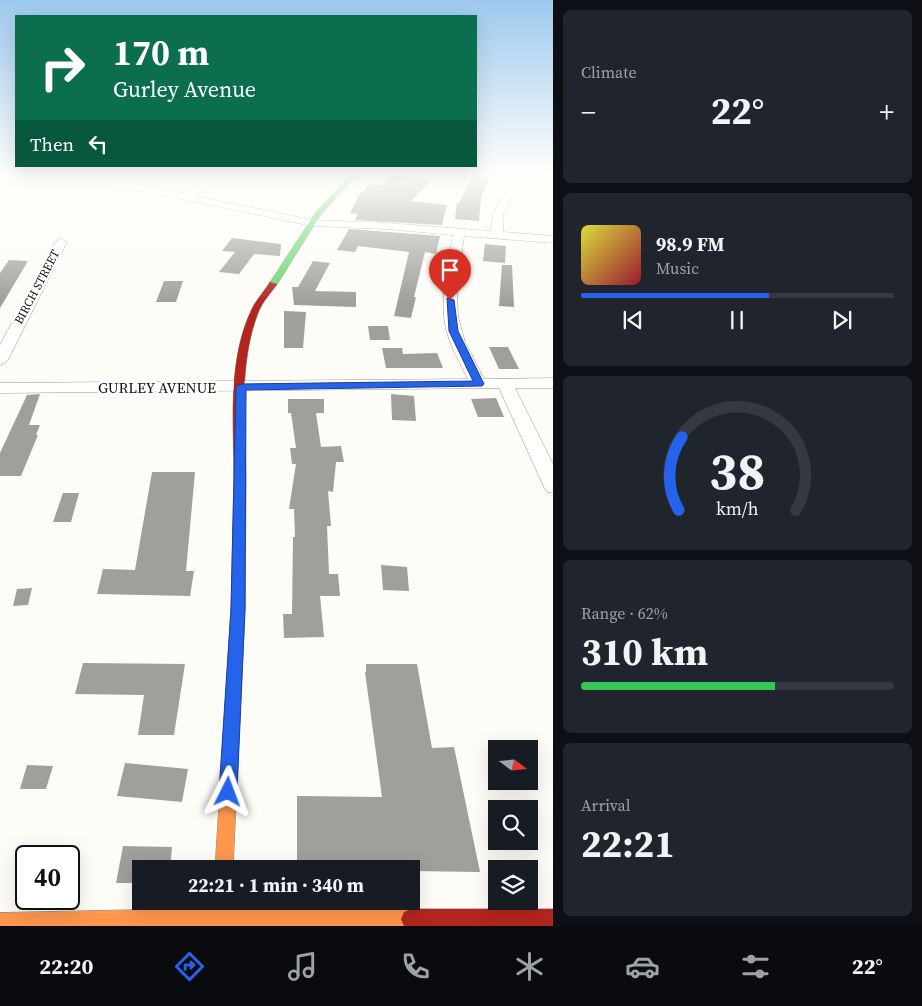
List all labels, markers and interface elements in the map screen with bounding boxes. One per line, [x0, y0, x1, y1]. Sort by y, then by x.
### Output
text: 170 m [113, 29, 209, 77]
icon: right [30, 35, 95, 100]
text: Climate [581, 61, 637, 83]
text: Gurley Avenue [113, 74, 256, 104]
text: 22° [711, 85, 764, 137]
text: − [581, 93, 596, 131]
text: + [879, 93, 894, 131]
icon: left [84, 130, 112, 158]
text: Then [30, 131, 74, 157]
text: 98.9 FM [656, 231, 725, 257]
street label: BIRCH STREET [11, 246, 64, 327]
pin [429, 249, 471, 300]
icon: arrive [436, 256, 464, 284]
text: Music [656, 257, 699, 279]
icon: previous [619, 306, 647, 334]
icon: pause [723, 306, 751, 334]
icon: next [828, 306, 856, 334]
street label: GURLEY AVENUE [98, 377, 216, 398]
text: 38 [709, 435, 766, 506]
text: km/h [716, 496, 759, 521]
text: Range · 62% [581, 602, 668, 624]
text: 310 km [581, 626, 708, 678]
north arrow [488, 740, 538, 790]
map controls [488, 740, 538, 910]
position arrow [201, 765, 253, 817]
text: Arrival [581, 794, 630, 816]
button: search [488, 800, 538, 850]
text: 22:21 [581, 818, 675, 870]
speed limit sign: 40 [15, 845, 80, 910]
button: layers [488, 860, 538, 910]
text: 22:21 · 1 min · 340 m [188, 872, 364, 898]
icon: directions [172, 949, 207, 984]
icon: music [285, 949, 320, 984]
icon: phone [398, 949, 433, 984]
icon: climate [512, 949, 547, 984]
icon: car [625, 949, 660, 984]
icon: filters [738, 949, 773, 984]
text: 22:20 [39, 951, 93, 981]
text: 22° [852, 951, 883, 981]

